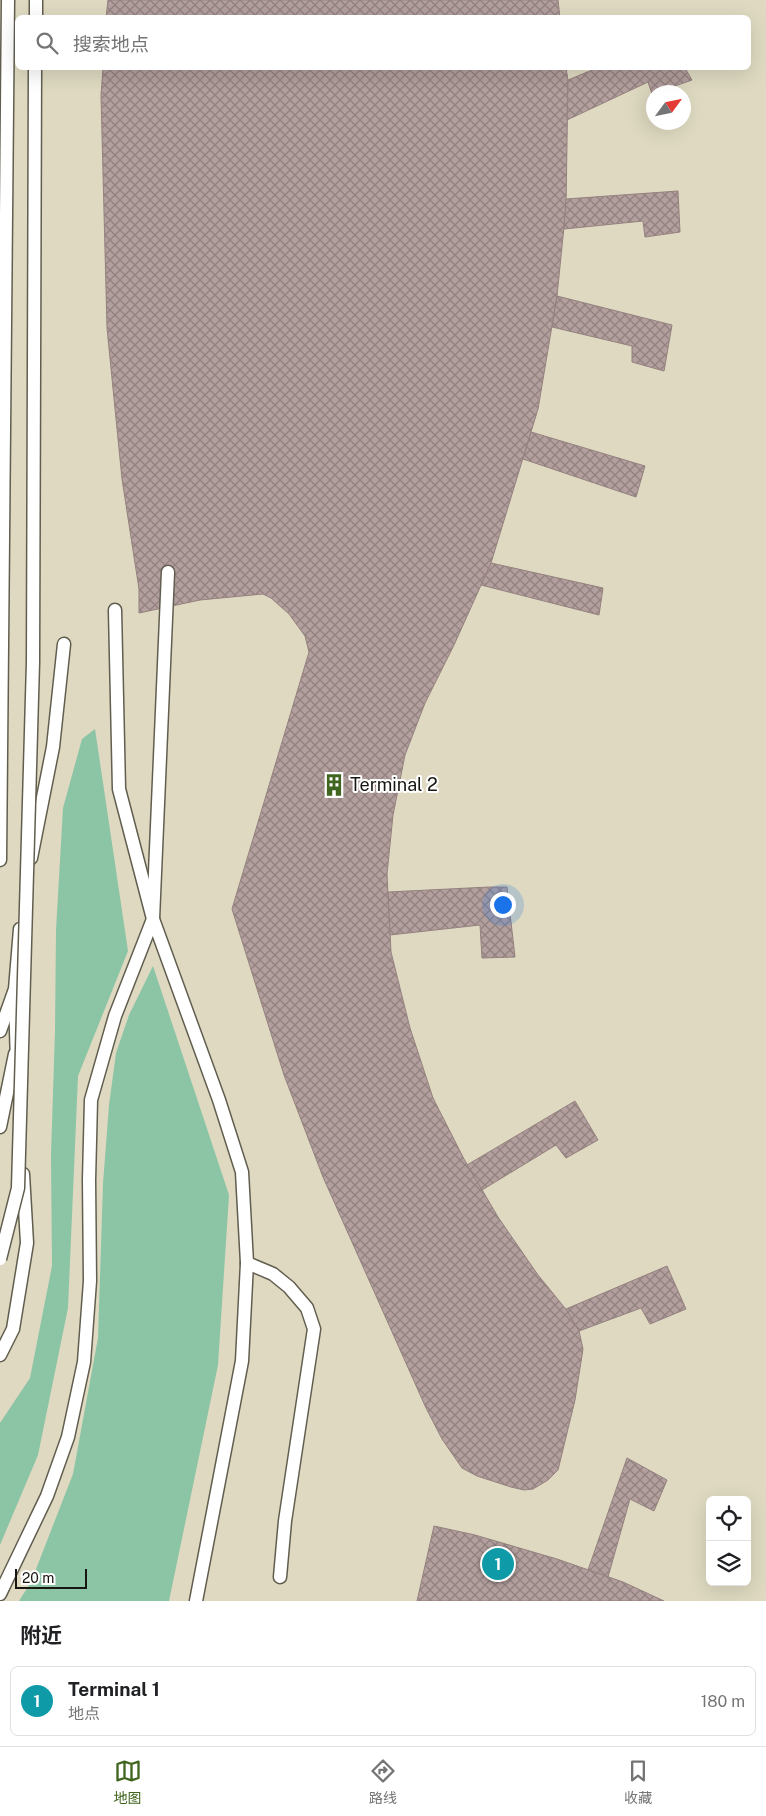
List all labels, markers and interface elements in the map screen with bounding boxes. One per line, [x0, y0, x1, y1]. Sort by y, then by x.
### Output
search box [15, 15, 751, 70]
icon: search [33, 29, 61, 57]
text: 搜索地点 [73, 33, 149, 55]
north arrow [646, 85, 691, 130]
building icon: Terminal 2 [321, 772, 347, 798]
place label: Terminal 2 [350, 774, 438, 795]
your location [490, 892, 516, 918]
map controls [706, 1496, 751, 1586]
button: locate [706, 1496, 751, 1541]
button: layers [706, 1541, 751, 1586]
pin: 1 [482, 1545, 514, 1583]
scale bar [15, 1566, 88, 1589]
text: 20 m [22, 1570, 54, 1586]
text: 附近 [20, 1623, 62, 1648]
text: Terminal 1 [68, 1678, 160, 1700]
text: 1 [34, 1692, 40, 1711]
text: 180 m [701, 1692, 745, 1711]
text: 地点 [68, 1704, 100, 1723]
tab: 地图 [114, 1757, 142, 1807]
tab: 路线 [369, 1757, 397, 1807]
tab: 收藏 [624, 1757, 652, 1807]

